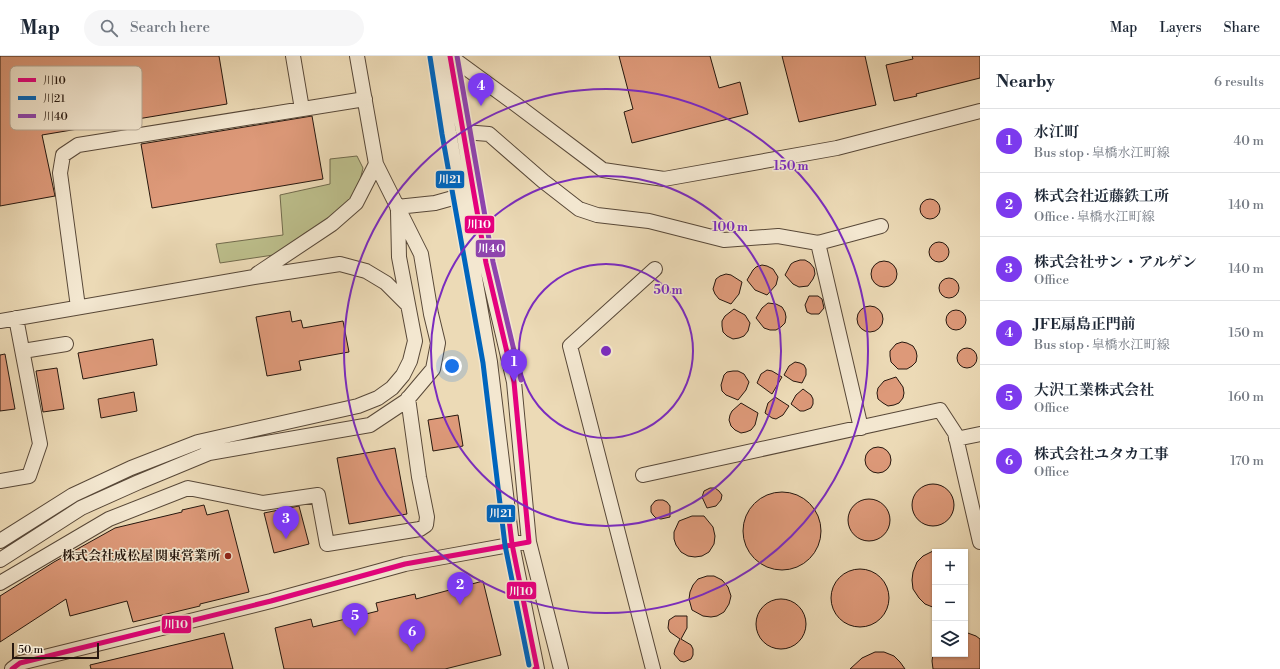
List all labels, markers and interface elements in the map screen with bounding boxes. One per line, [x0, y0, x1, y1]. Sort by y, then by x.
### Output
search box [84, 10, 364, 46]
text: Map [20, 16, 60, 40]
icon: search [98, 17, 120, 39]
text: Search here [130, 18, 210, 37]
text: Map [1110, 19, 1137, 37]
text: Layers [1159, 19, 1202, 37]
text: Share [1224, 19, 1260, 37]
legend [10, 66, 142, 130]
text: Nearby [996, 71, 1055, 93]
pin: 4 [468, 73, 494, 106]
text: 川10 [43, 74, 66, 88]
text: 6 results [1214, 74, 1264, 90]
text: 川21 [43, 92, 65, 106]
text: 川40 [43, 110, 68, 124]
text: 水江町 [1034, 123, 1079, 142]
text: 1 [1006, 133, 1012, 149]
text: 40 m [1234, 133, 1264, 149]
text: Bus stop · 皐橋水江町線 [1034, 145, 1170, 161]
text: 150 m [774, 159, 808, 174]
line badge: 川21 [435, 170, 465, 189]
text: 川21 [438, 173, 462, 187]
text: 株式会社近藤鉄工所 [1034, 187, 1169, 206]
text: 2 [1005, 197, 1013, 213]
text: 140 m [1228, 197, 1264, 213]
text: Office · 皐橋水江町線 [1034, 209, 1154, 225]
line badge: 川10 [464, 215, 495, 234]
text: 川10 [467, 218, 491, 232]
text: 100 m [712, 220, 748, 235]
line badge: 川40 [475, 239, 506, 258]
text: 川40 [478, 242, 504, 256]
text: 株式会社サン・アルゲン [1034, 253, 1197, 272]
text: 3 [1005, 261, 1013, 277]
text: 140 m [1228, 261, 1264, 277]
text: Office [1034, 272, 1069, 288]
text: 50 m [653, 283, 683, 298]
text: JFE扇島正門前 [1034, 315, 1136, 334]
text: 4 [1005, 325, 1013, 341]
text: 150 m [1229, 325, 1264, 341]
text: Bus stop · 皐橋水江町線 [1034, 337, 1170, 353]
centre of rings [599, 344, 613, 358]
pin: 1 [501, 349, 527, 382]
your location [442, 356, 462, 376]
text: 大沢工業株式会社 [1034, 381, 1154, 400]
text: 5 [1005, 389, 1013, 405]
text: 160 m [1228, 389, 1264, 405]
text: Office [1034, 400, 1069, 416]
text: 株式会社ユタカ工事 [1034, 445, 1169, 464]
text: 6 [1005, 453, 1013, 469]
text: 170 m [1230, 453, 1264, 469]
text: Office [1034, 464, 1069, 480]
line badge: 川21 [486, 504, 516, 523]
pin: 3 [273, 506, 299, 539]
text: 川21 [489, 507, 513, 521]
place label: 株式会社成松屋 関東営業所 [62, 548, 220, 564]
map controls [932, 549, 968, 657]
button: + [932, 549, 968, 585]
marker: 株式会社成松屋 関東営業所 [223, 551, 233, 561]
pin: 2 [447, 572, 473, 605]
line badge: 川10 [506, 581, 537, 600]
text: 川10 [509, 585, 533, 599]
button: − [932, 585, 968, 621]
pin: 5 [342, 603, 368, 636]
line badge: 川10 [161, 615, 192, 634]
text: 川10 [164, 618, 188, 632]
pin: 6 [399, 619, 425, 652]
button: layers [932, 621, 968, 657]
scale bar [12, 641, 99, 660]
text: 50 m [18, 643, 43, 657]

